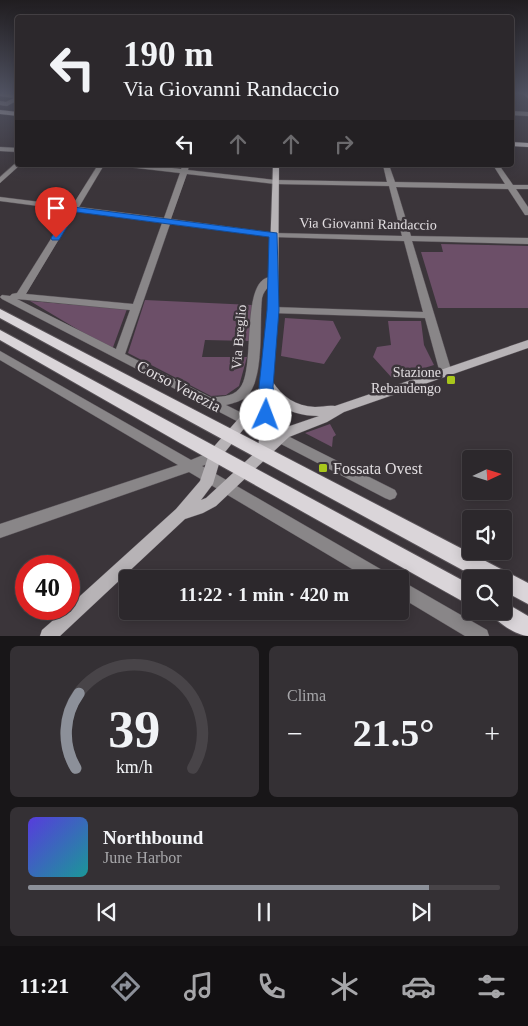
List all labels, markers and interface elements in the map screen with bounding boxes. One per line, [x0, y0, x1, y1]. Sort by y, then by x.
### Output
icon: left [40, 35, 105, 100]
text: 190 m [123, 35, 213, 74]
text: Via Giovanni Randaccio [123, 76, 339, 101]
icon: left [171, 130, 199, 158]
icon: ahead [224, 130, 252, 158]
icon: ahead [277, 130, 305, 158]
icon: right [330, 130, 358, 158]
pin [35, 187, 77, 238]
icon: arrive [42, 194, 70, 222]
street label: Via Giovanni Randaccio [299, 215, 437, 233]
street label: Via Breglio [229, 304, 249, 370]
street label: Corso Venezia [134, 357, 224, 415]
place label: Stazione Rebaudengo [371, 365, 441, 396]
marker: Stazione Rebaudengo [445, 374, 457, 386]
position arrow [239, 388, 291, 440]
north arrow [462, 450, 512, 500]
map controls [462, 450, 512, 620]
place label: Fossata Ovest [333, 460, 423, 477]
marker: Fossata Ovest [317, 462, 329, 474]
button: sound [462, 510, 512, 560]
speed limit sign: 40 [15, 555, 80, 620]
button: search [462, 570, 512, 620]
text: 11:22 · 1 min · 420 m [179, 584, 349, 605]
text: Clima [287, 687, 326, 704]
text: 39 [109, 701, 161, 758]
text: 21.5° [353, 712, 434, 754]
text: − [287, 718, 303, 749]
text: + [484, 718, 500, 749]
text: km/h [116, 757, 153, 777]
text: Northbound [103, 827, 203, 848]
text: June Harbor [103, 849, 182, 866]
icon: previous [93, 898, 121, 926]
icon: pause [250, 898, 278, 926]
icon: next [407, 898, 435, 926]
icon: directions [108, 969, 143, 1004]
icon: music [181, 969, 216, 1004]
icon: phone [254, 969, 289, 1004]
icon: climate [327, 969, 362, 1004]
icon: car [401, 969, 436, 1004]
icon: filters [474, 969, 509, 1004]
text: 11:21 [19, 973, 69, 998]

